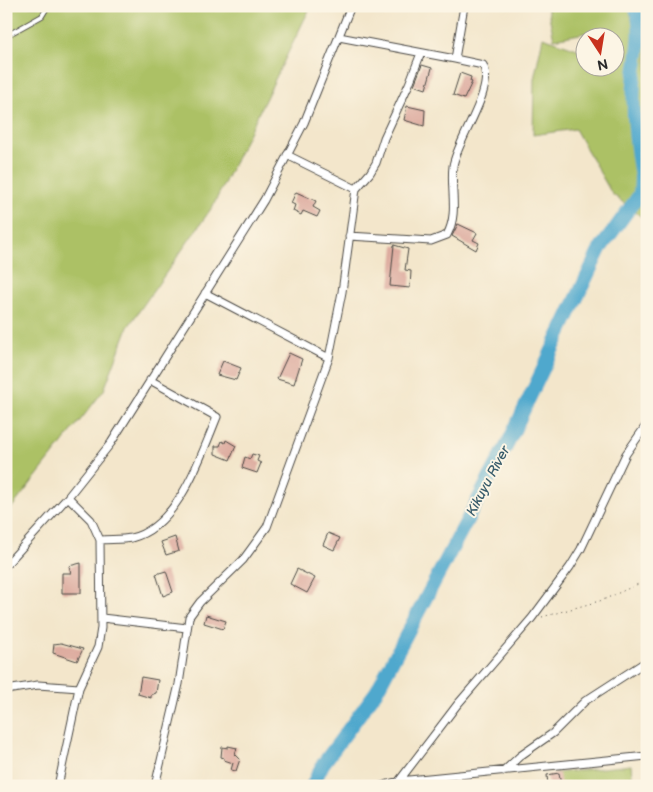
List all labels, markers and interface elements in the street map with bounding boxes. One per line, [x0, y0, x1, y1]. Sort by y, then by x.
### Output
north arrow [576, 28, 626, 78]
text: N [596, 55, 610, 74]
water label: Kikuyu River [462, 442, 514, 519]

